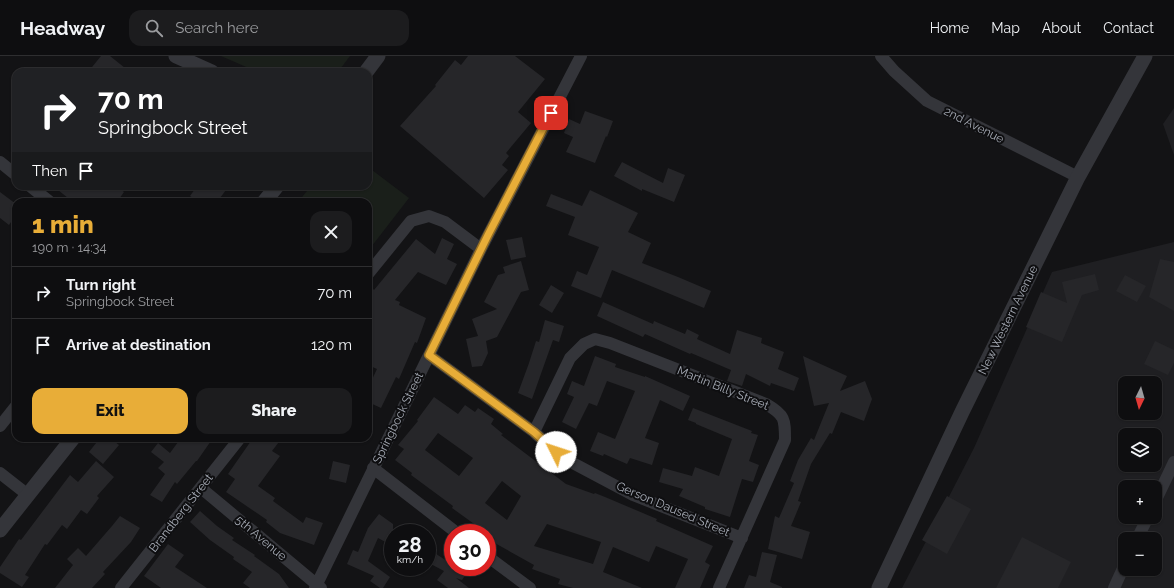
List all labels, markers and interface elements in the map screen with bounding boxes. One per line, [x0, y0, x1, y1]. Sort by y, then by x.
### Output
search box [129, 10, 409, 46]
text: Headway [20, 17, 105, 39]
icon: search [143, 17, 165, 39]
text: Search here [175, 19, 258, 37]
text: Home [930, 20, 969, 36]
text: Map [991, 20, 1020, 36]
text: About [1042, 20, 1081, 36]
text: Contact [1103, 20, 1154, 36]
text: 70 m [98, 83, 164, 116]
icon: right [32, 84, 84, 136]
pin [534, 96, 568, 130]
icon: arrive [540, 102, 562, 124]
street label: 2nd Avenue [942, 104, 1006, 146]
text: Springbock Street [98, 117, 248, 138]
icon: arrive [75, 160, 97, 182]
text: Then [32, 162, 67, 180]
text: 1 min [32, 210, 94, 239]
button: close [310, 211, 352, 253]
text: 190 m · 14:34 [32, 240, 107, 255]
street label: New Western Avenue [975, 263, 1041, 377]
text: Turn right [66, 276, 136, 294]
icon: right [32, 282, 54, 304]
text: 70 m [317, 284, 352, 302]
text: Springbock Street [66, 294, 174, 309]
icon: arrive [32, 334, 54, 356]
text: Arrive at destination [66, 336, 211, 354]
text: 120 m [311, 336, 352, 354]
street label: Martin Billy Street [675, 363, 771, 413]
street label: Springbock Street [370, 370, 426, 466]
north arrow [1118, 376, 1162, 420]
map controls [1118, 376, 1162, 576]
button: Exit [32, 388, 188, 434]
button: Share [196, 388, 352, 434]
button: layers [1118, 428, 1162, 472]
position arrow [535, 431, 577, 473]
street label: Brandberg Street [146, 471, 216, 555]
street label: Gerson Daused Street [614, 479, 732, 539]
button: + [1118, 480, 1162, 524]
street label: 5th Avenue [233, 513, 289, 563]
speed limit sign: 30 [444, 524, 496, 576]
button: − [1118, 532, 1162, 576]
text: 28 [398, 533, 422, 557]
text: km/h [397, 554, 423, 565]

